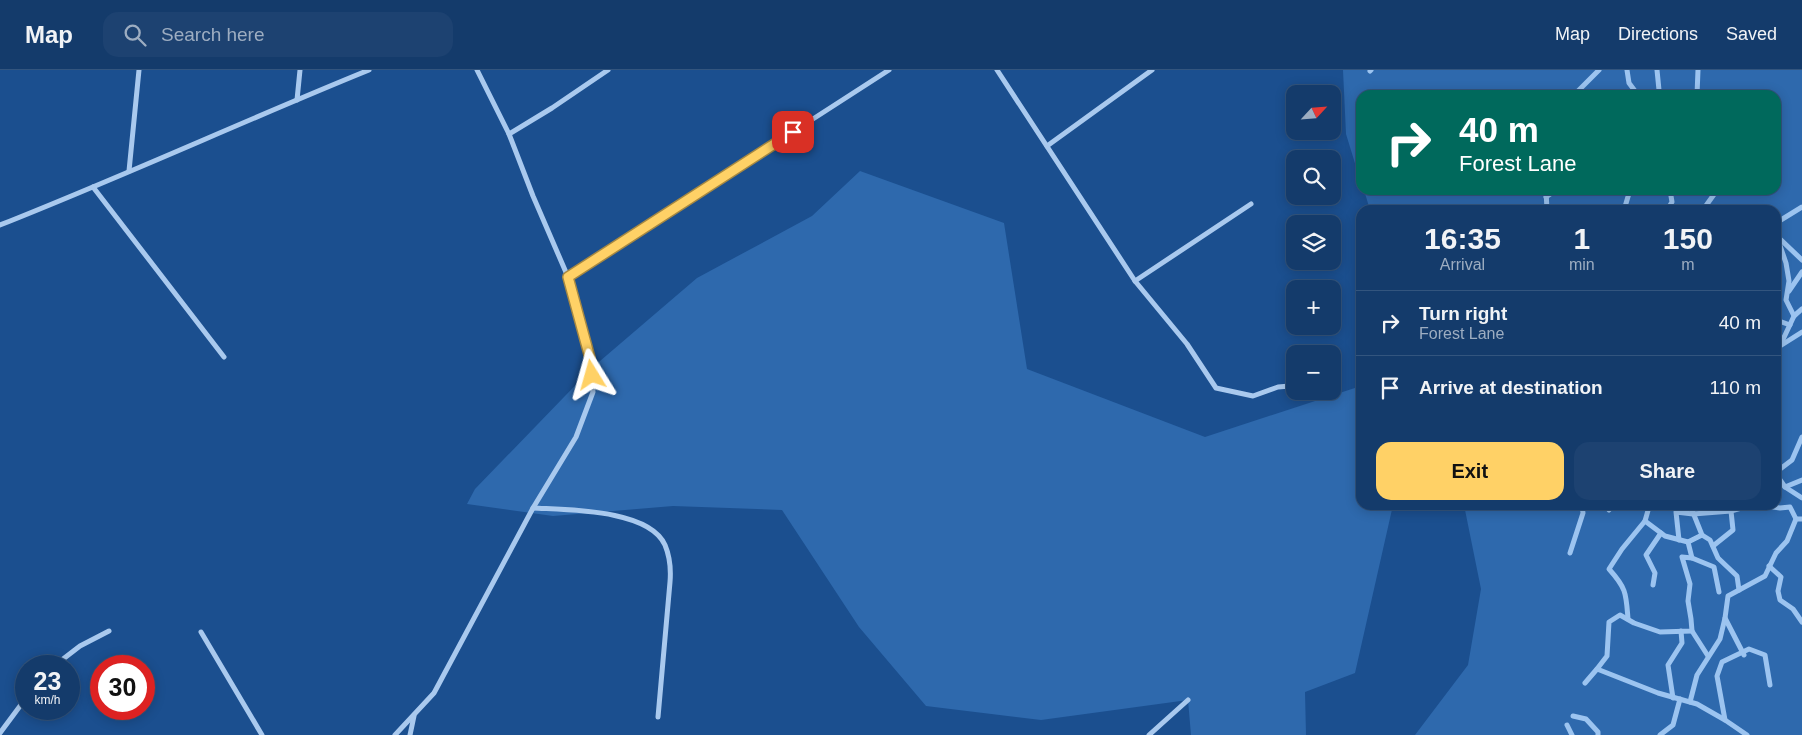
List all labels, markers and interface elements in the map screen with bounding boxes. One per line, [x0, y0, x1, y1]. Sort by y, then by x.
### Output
search box [103, 12, 453, 57]
text: Map [25, 21, 73, 48]
icon: search [121, 21, 149, 49]
text: Search here [161, 24, 265, 45]
text: Map [1555, 24, 1590, 44]
text: Directions [1618, 24, 1698, 44]
text: Saved [1726, 24, 1777, 44]
north arrow [1286, 85, 1341, 140]
map controls [1286, 85, 1341, 400]
icon: right [1376, 110, 1441, 175]
text: 40 m [1459, 110, 1539, 149]
pin [772, 111, 814, 153]
icon: arrive [779, 118, 807, 146]
button: search [1286, 150, 1341, 205]
text: Forest Lane [1459, 151, 1576, 176]
button: layers [1286, 215, 1341, 270]
text: 16:35 [1424, 222, 1501, 255]
text: 1 [1573, 222, 1590, 255]
text: 150 [1663, 222, 1713, 255]
text: Arrival [1440, 256, 1485, 273]
text: min [1569, 256, 1595, 273]
text: m [1681, 256, 1694, 273]
button: + [1286, 280, 1341, 335]
text: Turn right [1419, 303, 1507, 324]
icon: right [1376, 309, 1404, 337]
text: 40 m [1719, 312, 1761, 333]
text: Forest Lane [1419, 325, 1504, 342]
button: − [1286, 345, 1341, 400]
position arrow [565, 348, 617, 400]
icon: arrive [1376, 374, 1404, 402]
text: Arrive at destination [1419, 377, 1603, 398]
text: 110 m [1710, 377, 1761, 398]
button: Exit [1376, 442, 1564, 500]
button: Share [1574, 442, 1761, 500]
speed limit sign: 30 [90, 655, 155, 720]
text: 23 [34, 667, 61, 695]
text: km/h [34, 693, 61, 707]

